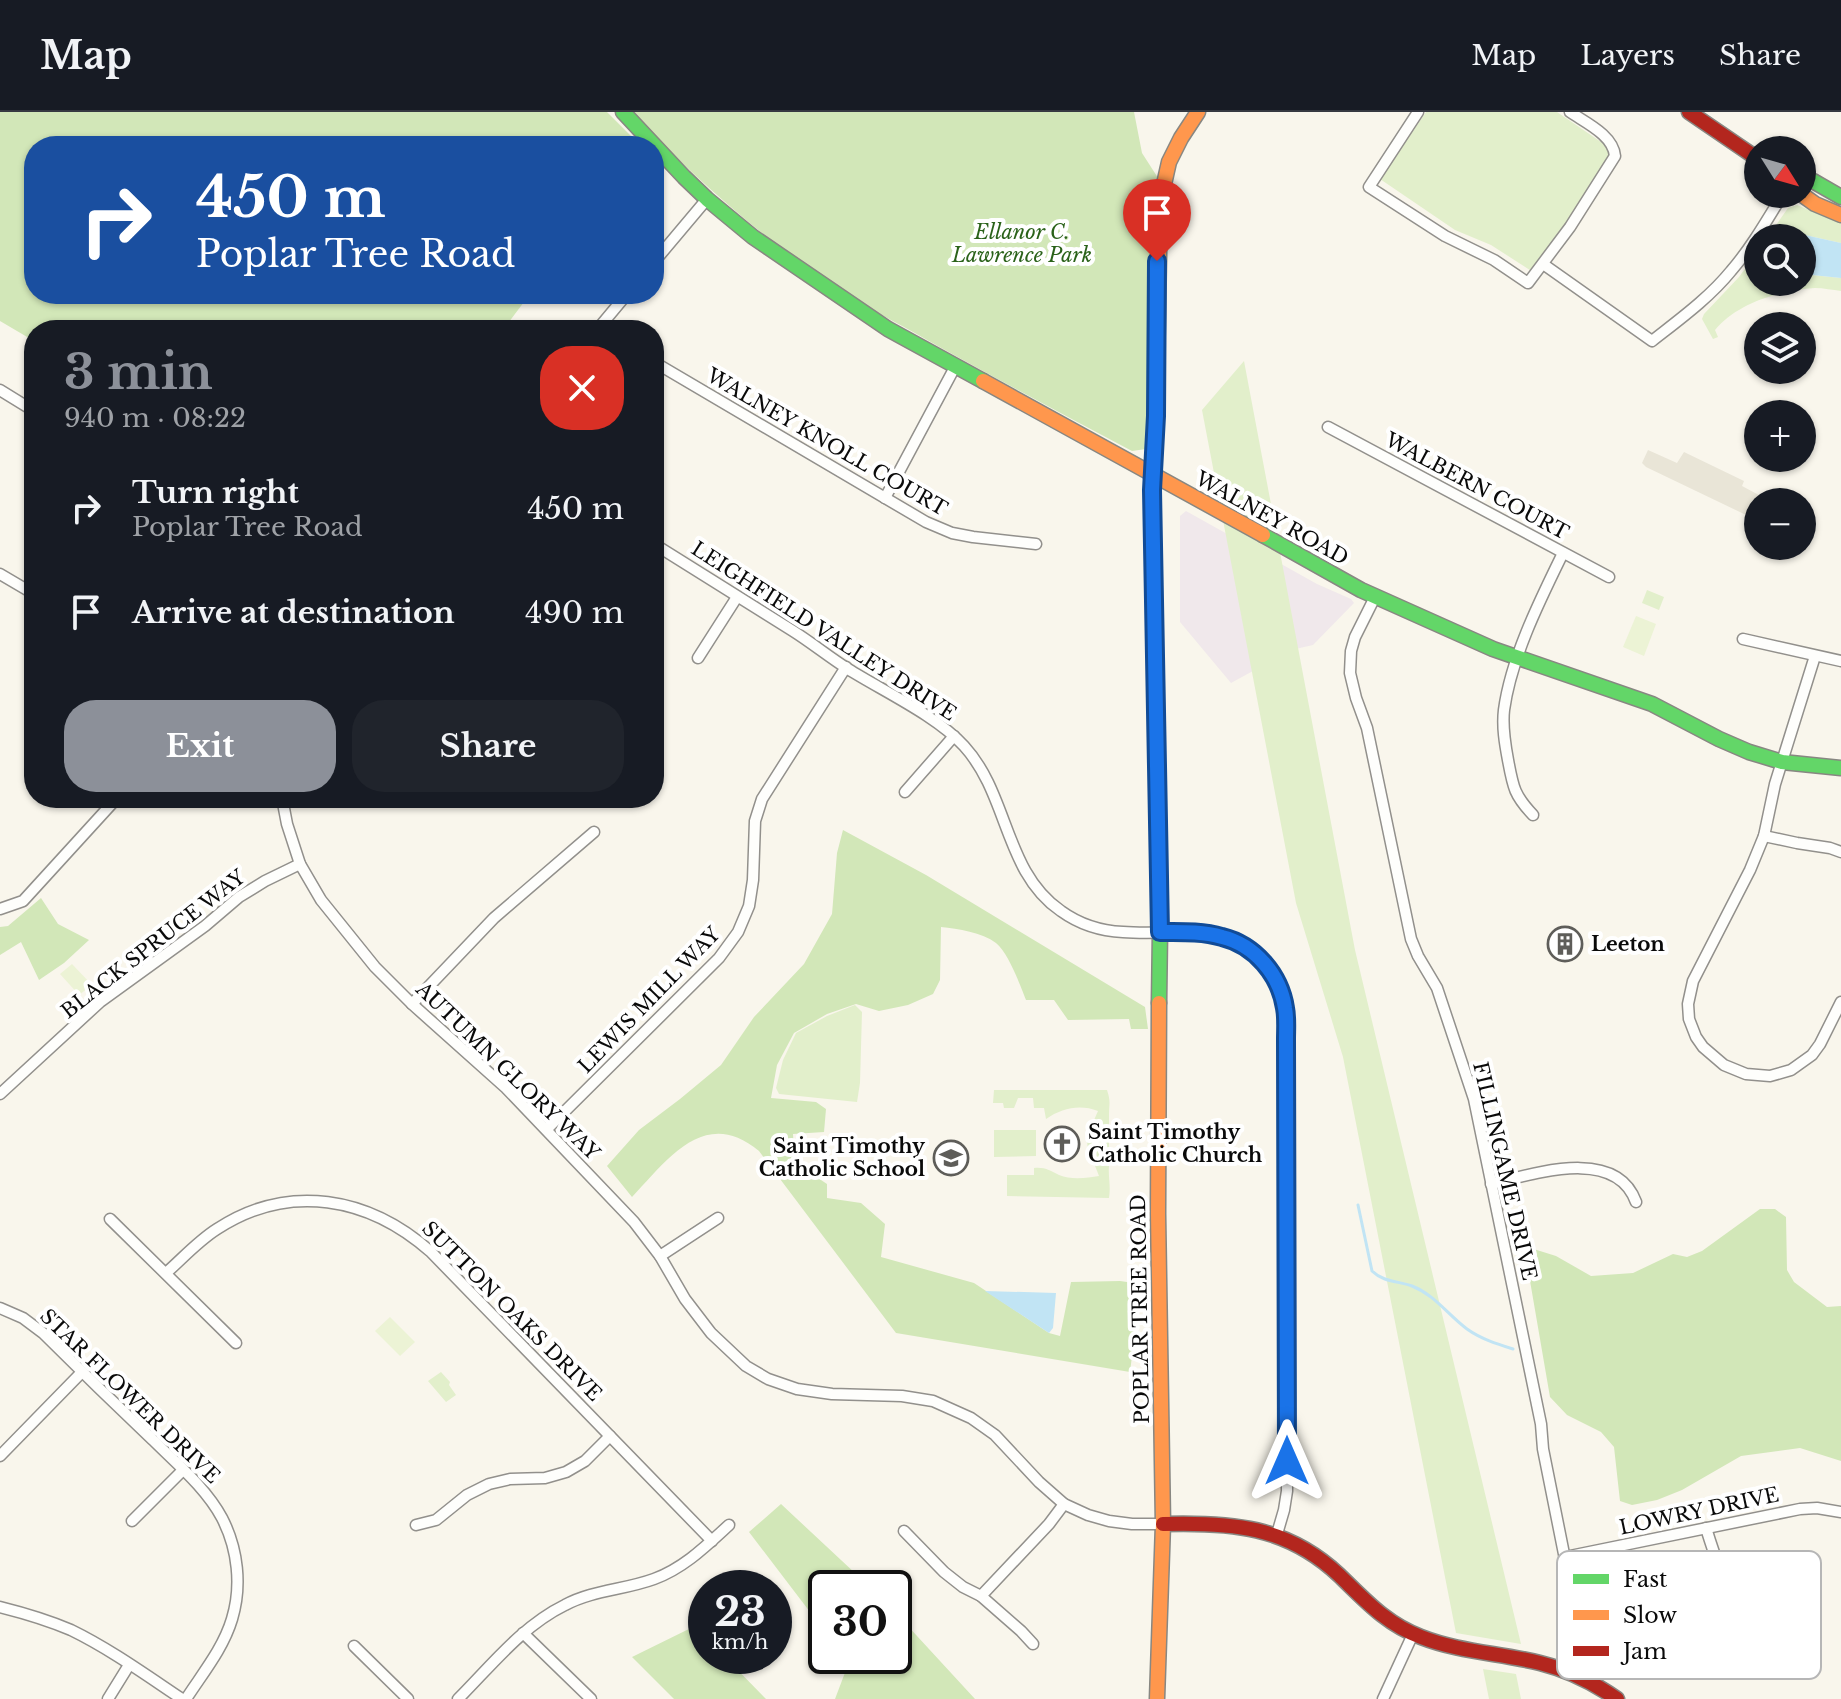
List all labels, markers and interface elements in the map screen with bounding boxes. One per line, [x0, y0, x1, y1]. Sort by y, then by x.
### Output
text: Map [40, 32, 132, 79]
text: Map [1471, 38, 1536, 73]
text: Layers [1580, 38, 1675, 73]
text: Share [1719, 38, 1801, 73]
north arrow [1744, 136, 1816, 208]
map controls [1744, 136, 1816, 560]
text: 450 m [196, 163, 386, 232]
icon: right [64, 168, 168, 272]
pin [1123, 179, 1191, 261]
icon: arrive [1135, 191, 1179, 235]
park label: Ellanor C. Lawrence Park [951, 220, 1092, 267]
button: search [1744, 224, 1816, 296]
text: Poplar Tree Road [196, 232, 515, 277]
button: layers [1744, 312, 1816, 384]
text: 3 min [64, 342, 213, 402]
button: close [540, 346, 624, 430]
street label: WALNEY KNOLL COURT [702, 363, 952, 521]
button: + [1744, 400, 1816, 472]
text: 940 m · 08:22 [64, 402, 246, 434]
street label: WALBERN COURT [1380, 427, 1573, 545]
street label: WALNEY ROAD [1191, 466, 1353, 570]
text: Turn right [132, 474, 299, 511]
icon: right [64, 486, 108, 530]
button: − [1744, 488, 1816, 560]
text: 450 m [527, 490, 624, 527]
text: Poplar Tree Road [132, 511, 363, 543]
street label: LEIGHFIELD VALLEY DRIVE [687, 536, 961, 726]
icon: arrive [64, 590, 108, 634]
text: Arrive at destination [132, 594, 455, 631]
text: 490 m [525, 594, 624, 631]
button: Exit [64, 700, 336, 792]
button: Share [352, 700, 624, 792]
street label: BLACK SPRUCE WAY [56, 864, 250, 1023]
street label: LEWIS MILL WAY [573, 922, 725, 1078]
building icon: Leeton [1546, 925, 1584, 963]
place label: Leeton [1591, 932, 1665, 956]
street label: AUTUMN GLORY WAY [411, 976, 605, 1165]
street label: FILLINGAME DRIVE [1468, 1060, 1542, 1282]
place label: Saint Timothy Catholic Church [1088, 1120, 1263, 1167]
church icon: Saint Timothy Catholic Church [1043, 1125, 1081, 1163]
place label: Saint Timothy Catholic School [759, 1134, 926, 1181]
school or university icon: Saint Timothy Catholic School [932, 1139, 970, 1177]
street label: POPLAR TREE ROAD [1126, 1194, 1154, 1424]
street label: SUTTON OAKS DRIVE [417, 1216, 607, 1406]
street label: STAR FLOWER DRIVE [35, 1304, 225, 1488]
position arrow [1245, 1419, 1329, 1503]
street label: LOWRY DRIVE [1617, 1482, 1781, 1540]
legend [1557, 1551, 1821, 1679]
text: Fast [1623, 1566, 1668, 1593]
speed limit sign: 30 [808, 1570, 912, 1674]
text: 23 [714, 1587, 766, 1637]
text: Slow [1623, 1602, 1677, 1629]
text: km/h [712, 1630, 768, 1654]
text: Jam [1620, 1638, 1667, 1665]

